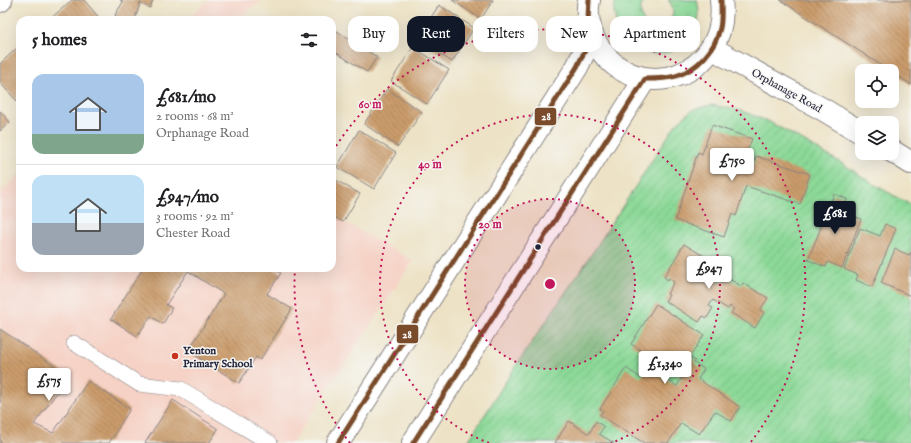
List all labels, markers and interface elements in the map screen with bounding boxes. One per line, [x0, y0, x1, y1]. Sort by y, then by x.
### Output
chip: Buy [348, 16, 399, 52]
chip: Rent [407, 16, 465, 52]
chip: Filters [473, 16, 538, 52]
chip: New [546, 16, 602, 52]
chip: Apartment [610, 16, 700, 52]
icon: filters [298, 29, 320, 51]
text: 5 homes [32, 30, 87, 51]
map controls [855, 64, 899, 160]
button: locate [855, 64, 899, 108]
street label: Orphanage Road [749, 66, 824, 116]
text: £681/mo [156, 87, 216, 108]
icon: home [64, 90, 112, 138]
text: 60 m [359, 97, 382, 112]
line badge: 28 [534, 107, 557, 126]
text: 2 rooms · 68 m² [156, 108, 234, 125]
text: 28 [541, 110, 551, 124]
button: layers [855, 116, 899, 160]
text: Orphanage Road [156, 125, 249, 142]
pin: £750 [708, 148, 756, 182]
text: £750 [719, 152, 745, 169]
text: 40 m [418, 157, 443, 172]
text: £947/mo [156, 187, 219, 208]
icon: home [64, 191, 112, 239]
pin: £681 [811, 201, 859, 235]
text: £681 [823, 205, 847, 222]
text: 3 rooms · 92 m² [156, 208, 234, 225]
text: 20 m [478, 217, 502, 232]
text: Chester Road [156, 225, 230, 242]
unlabelled marker [533, 242, 543, 252]
pin: £947 [685, 256, 733, 290]
text: £947 [696, 260, 722, 277]
centre of rings [543, 277, 557, 291]
line badge: 28 [396, 324, 419, 344]
text: 28 [402, 328, 412, 342]
place label: Yenton Primary School [183, 344, 253, 371]
marker: Yenton Primary School [170, 351, 180, 361]
pin: £1,340 [632, 351, 698, 385]
text: £1,340 [648, 355, 682, 372]
pin: £575 [25, 368, 73, 402]
text: £575 [37, 372, 61, 389]

